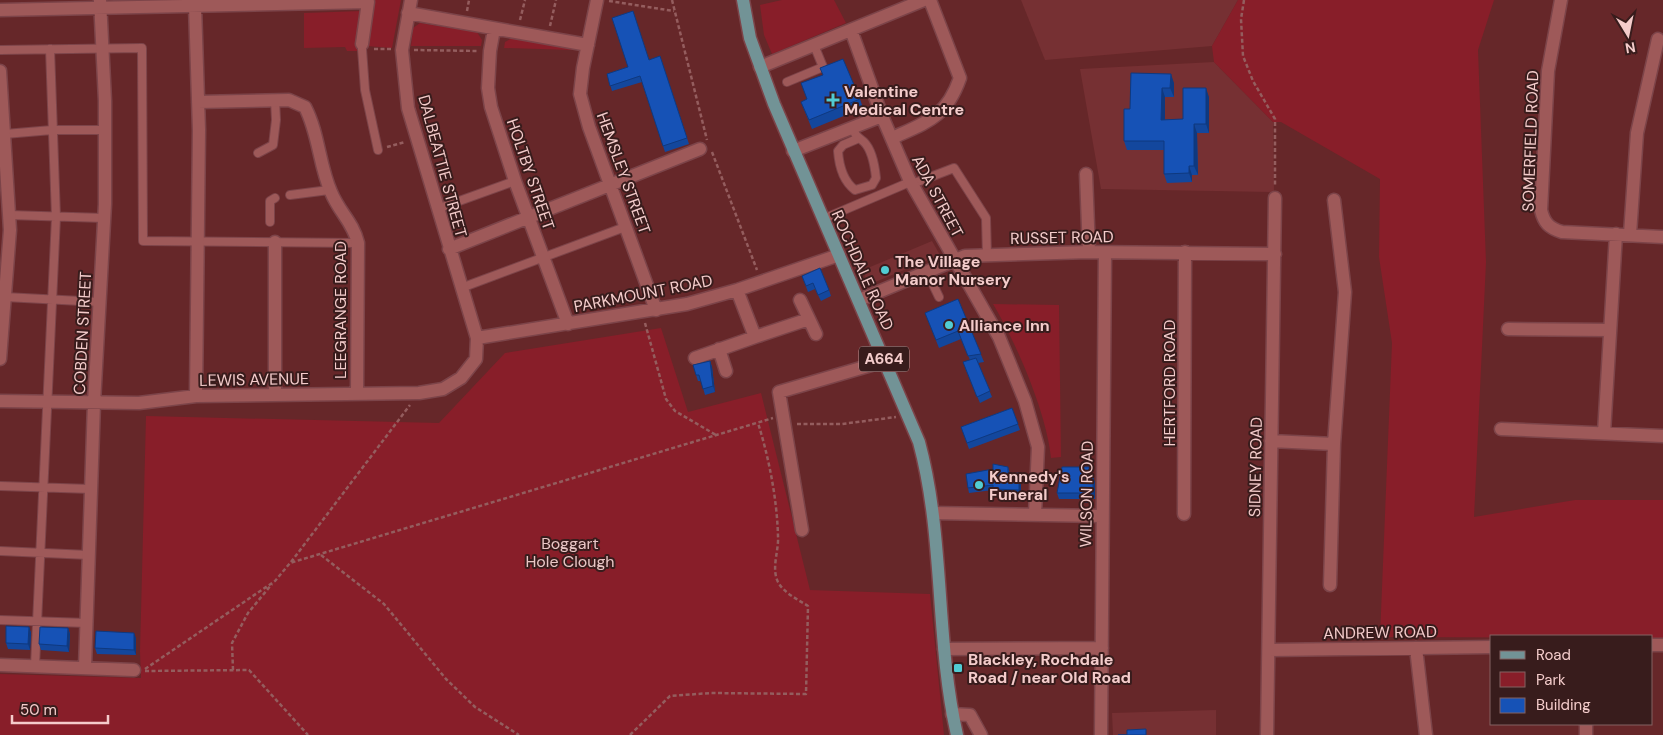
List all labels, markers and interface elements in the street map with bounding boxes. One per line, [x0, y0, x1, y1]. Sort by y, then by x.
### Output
north arrow [1603, 10, 1653, 60]
text: N [1624, 38, 1637, 58]
street label: SOMERFIELD ROAD [1518, 70, 1543, 212]
place label: Valentine Medical Centre [844, 81, 964, 120]
street label: DALBEATTIE STREET [413, 92, 472, 240]
marker: Valentine Medical Centre [826, 93, 840, 107]
street label: HEMSLEY STREET [592, 109, 655, 237]
street label: HOLTBY STREET [502, 116, 559, 233]
street label: ADA STREET [907, 151, 968, 241]
street label: ROCHDALE ROAD [827, 207, 898, 334]
street label: RUSSET ROAD [1010, 226, 1114, 249]
street label: LEEGRANGE ROAD [330, 241, 351, 379]
place label: The Village Manor Nursery [895, 251, 1011, 290]
marker: The Village Manor Nursery [879, 264, 891, 276]
street label: PARKMOUNT ROAD [572, 270, 714, 317]
street label: COBDEN STREET [69, 271, 96, 395]
place label: Alliance Inn [959, 315, 1050, 336]
marker: Alliance Inn [943, 319, 955, 331]
street label: HERTFORD ROAD [1159, 320, 1180, 446]
road number: A664 [859, 346, 909, 372]
street label: LEWIS AVENUE [199, 368, 309, 391]
street label: SIDNEY ROAD [1244, 417, 1267, 517]
street label: WILSON ROAD [1075, 440, 1098, 548]
place label: Kennedy's Funeral [989, 466, 1070, 505]
marker: Kennedy's Funeral [973, 479, 985, 491]
park label: Boggart Hole Clough [525, 533, 615, 572]
street label: ANDREW ROAD [1323, 621, 1437, 644]
legend [1490, 635, 1653, 725]
text: Road [1536, 645, 1571, 665]
place label: Blackley, Rochdale Road / near Old Road [968, 649, 1131, 688]
marker: Blackley, Rochdale Road / near Old Road [952, 662, 964, 674]
text: Park [1536, 670, 1566, 690]
scale bar [12, 692, 109, 724]
text: Building [1536, 695, 1591, 715]
text: 50 m [20, 700, 57, 720]

